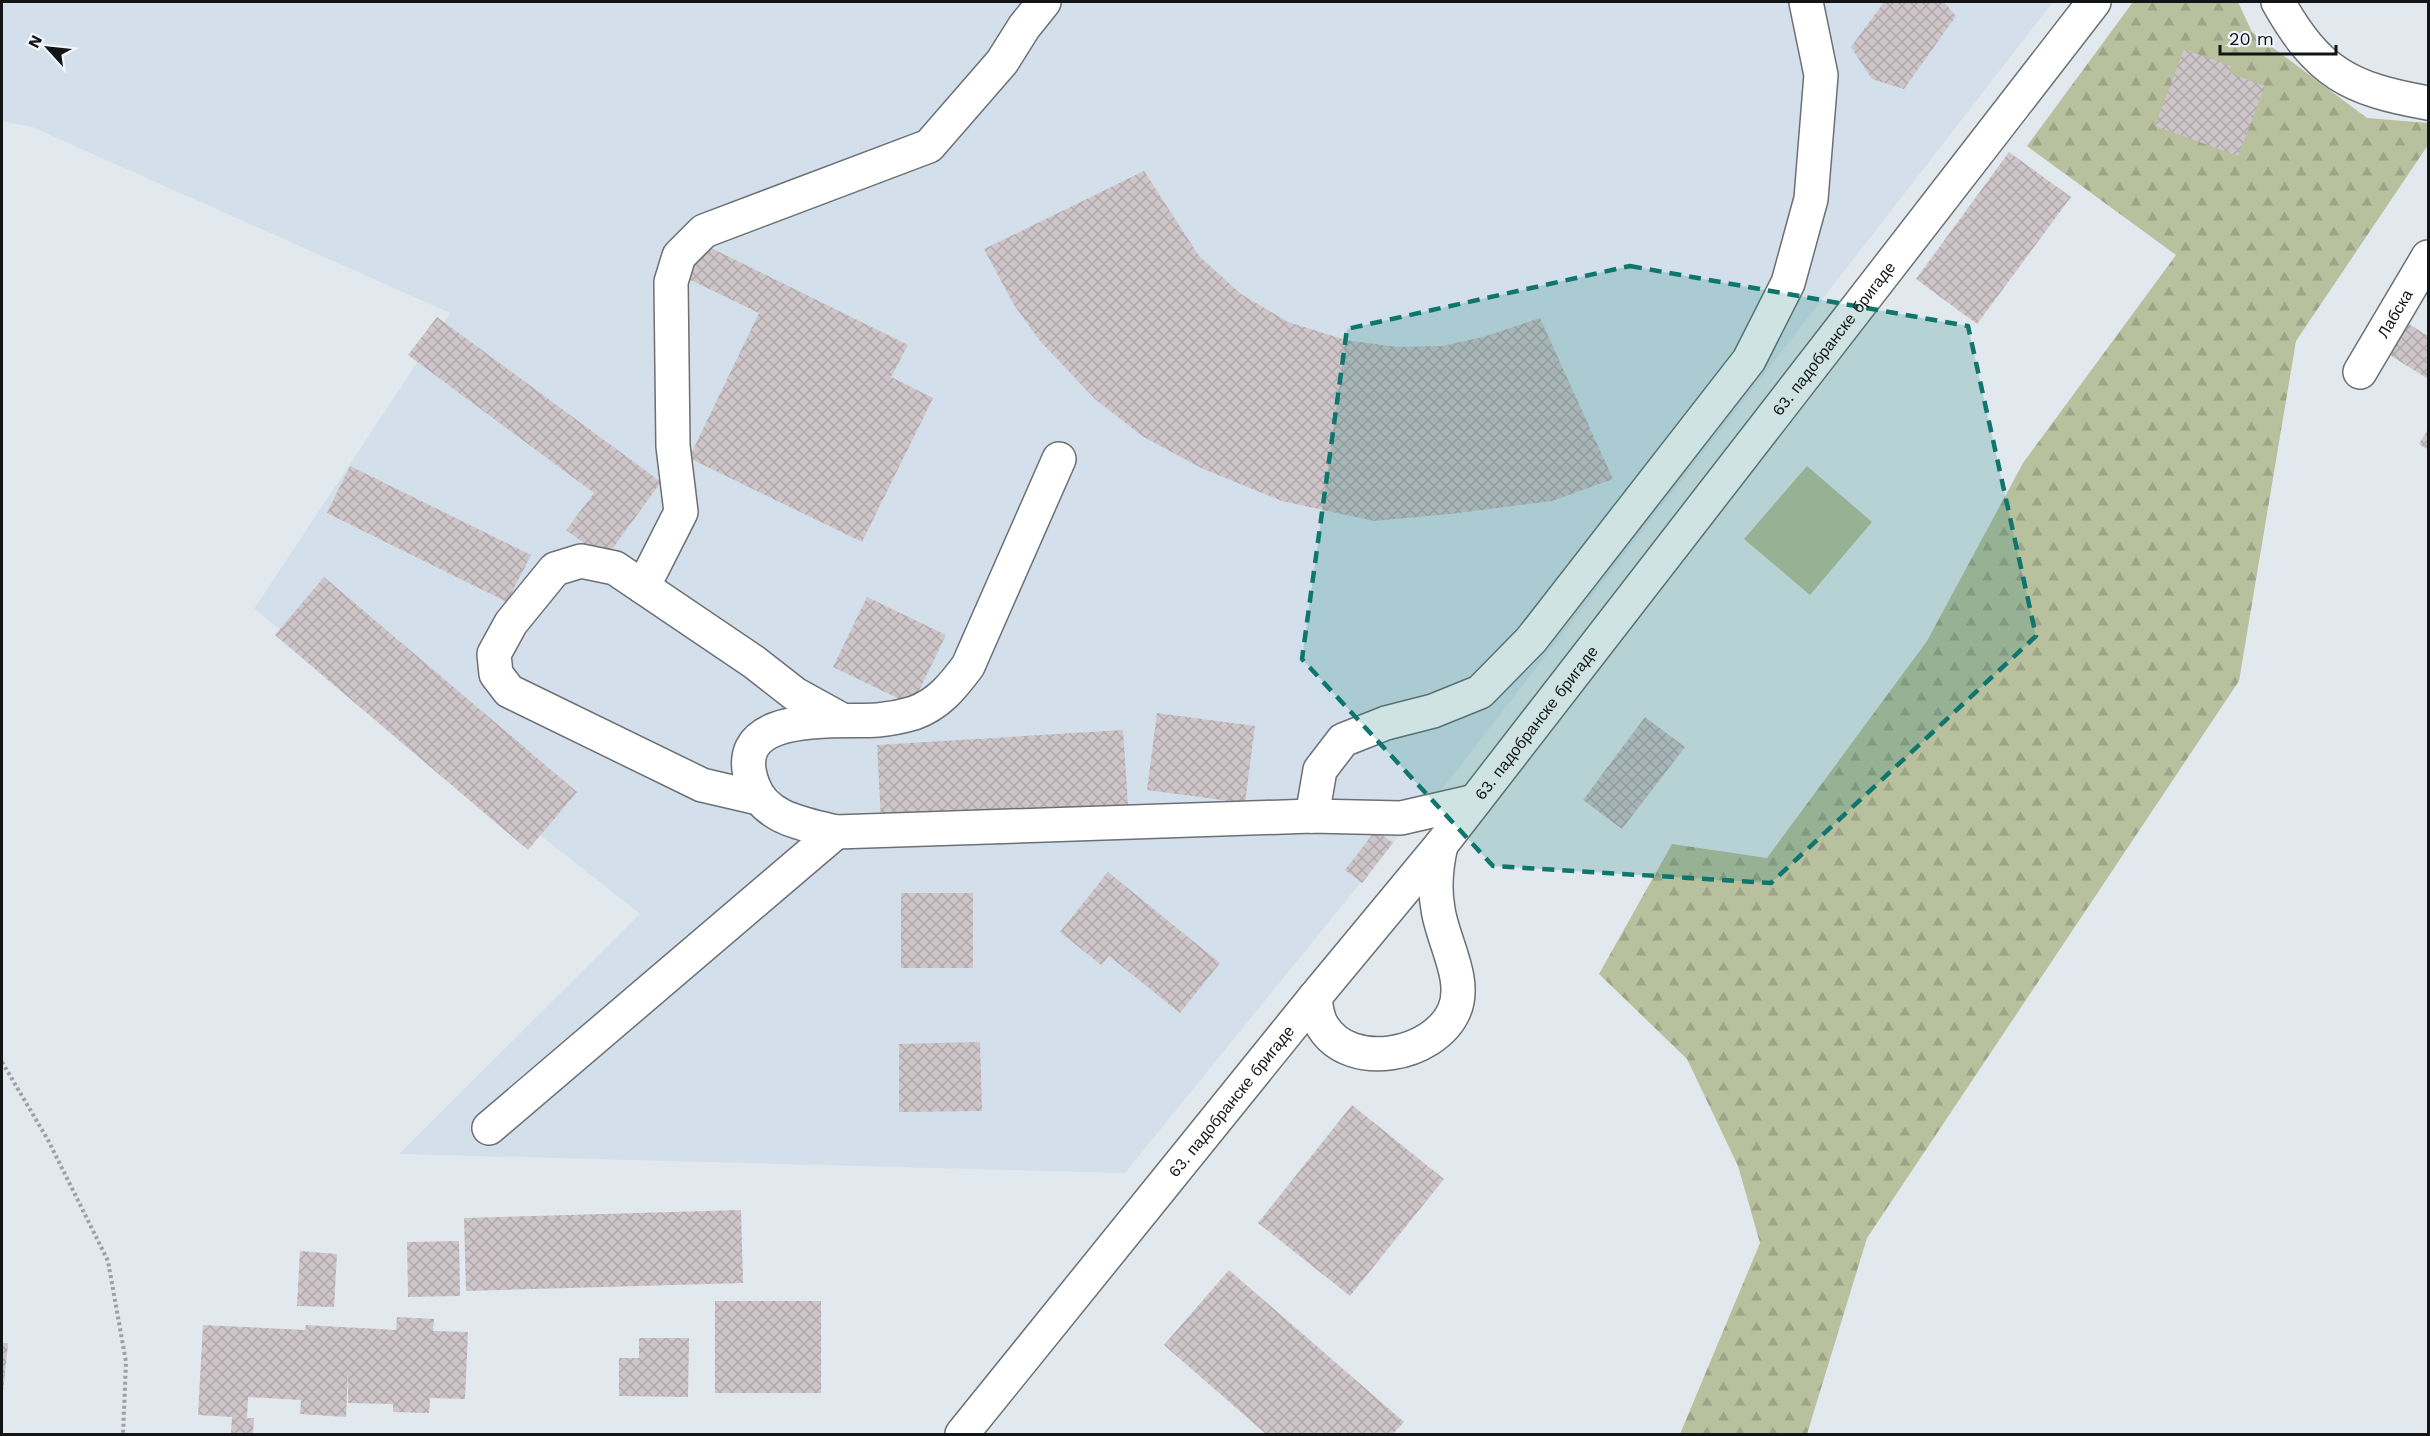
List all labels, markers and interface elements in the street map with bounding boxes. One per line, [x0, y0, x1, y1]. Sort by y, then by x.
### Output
north arrow [18, 18, 78, 78]
scale bar [2220, 18, 2336, 56]
text: 20 m [2229, 28, 2274, 49]
text: N [24, 32, 46, 51]
street label: 63. падобранске бригаде [1768, 258, 1899, 420]
street label: Лабска [2373, 286, 2417, 341]
street label: 63. падобранске бригаде [1471, 642, 1602, 804]
street label: 63. падобранске бригаде [1164, 1022, 1298, 1181]

